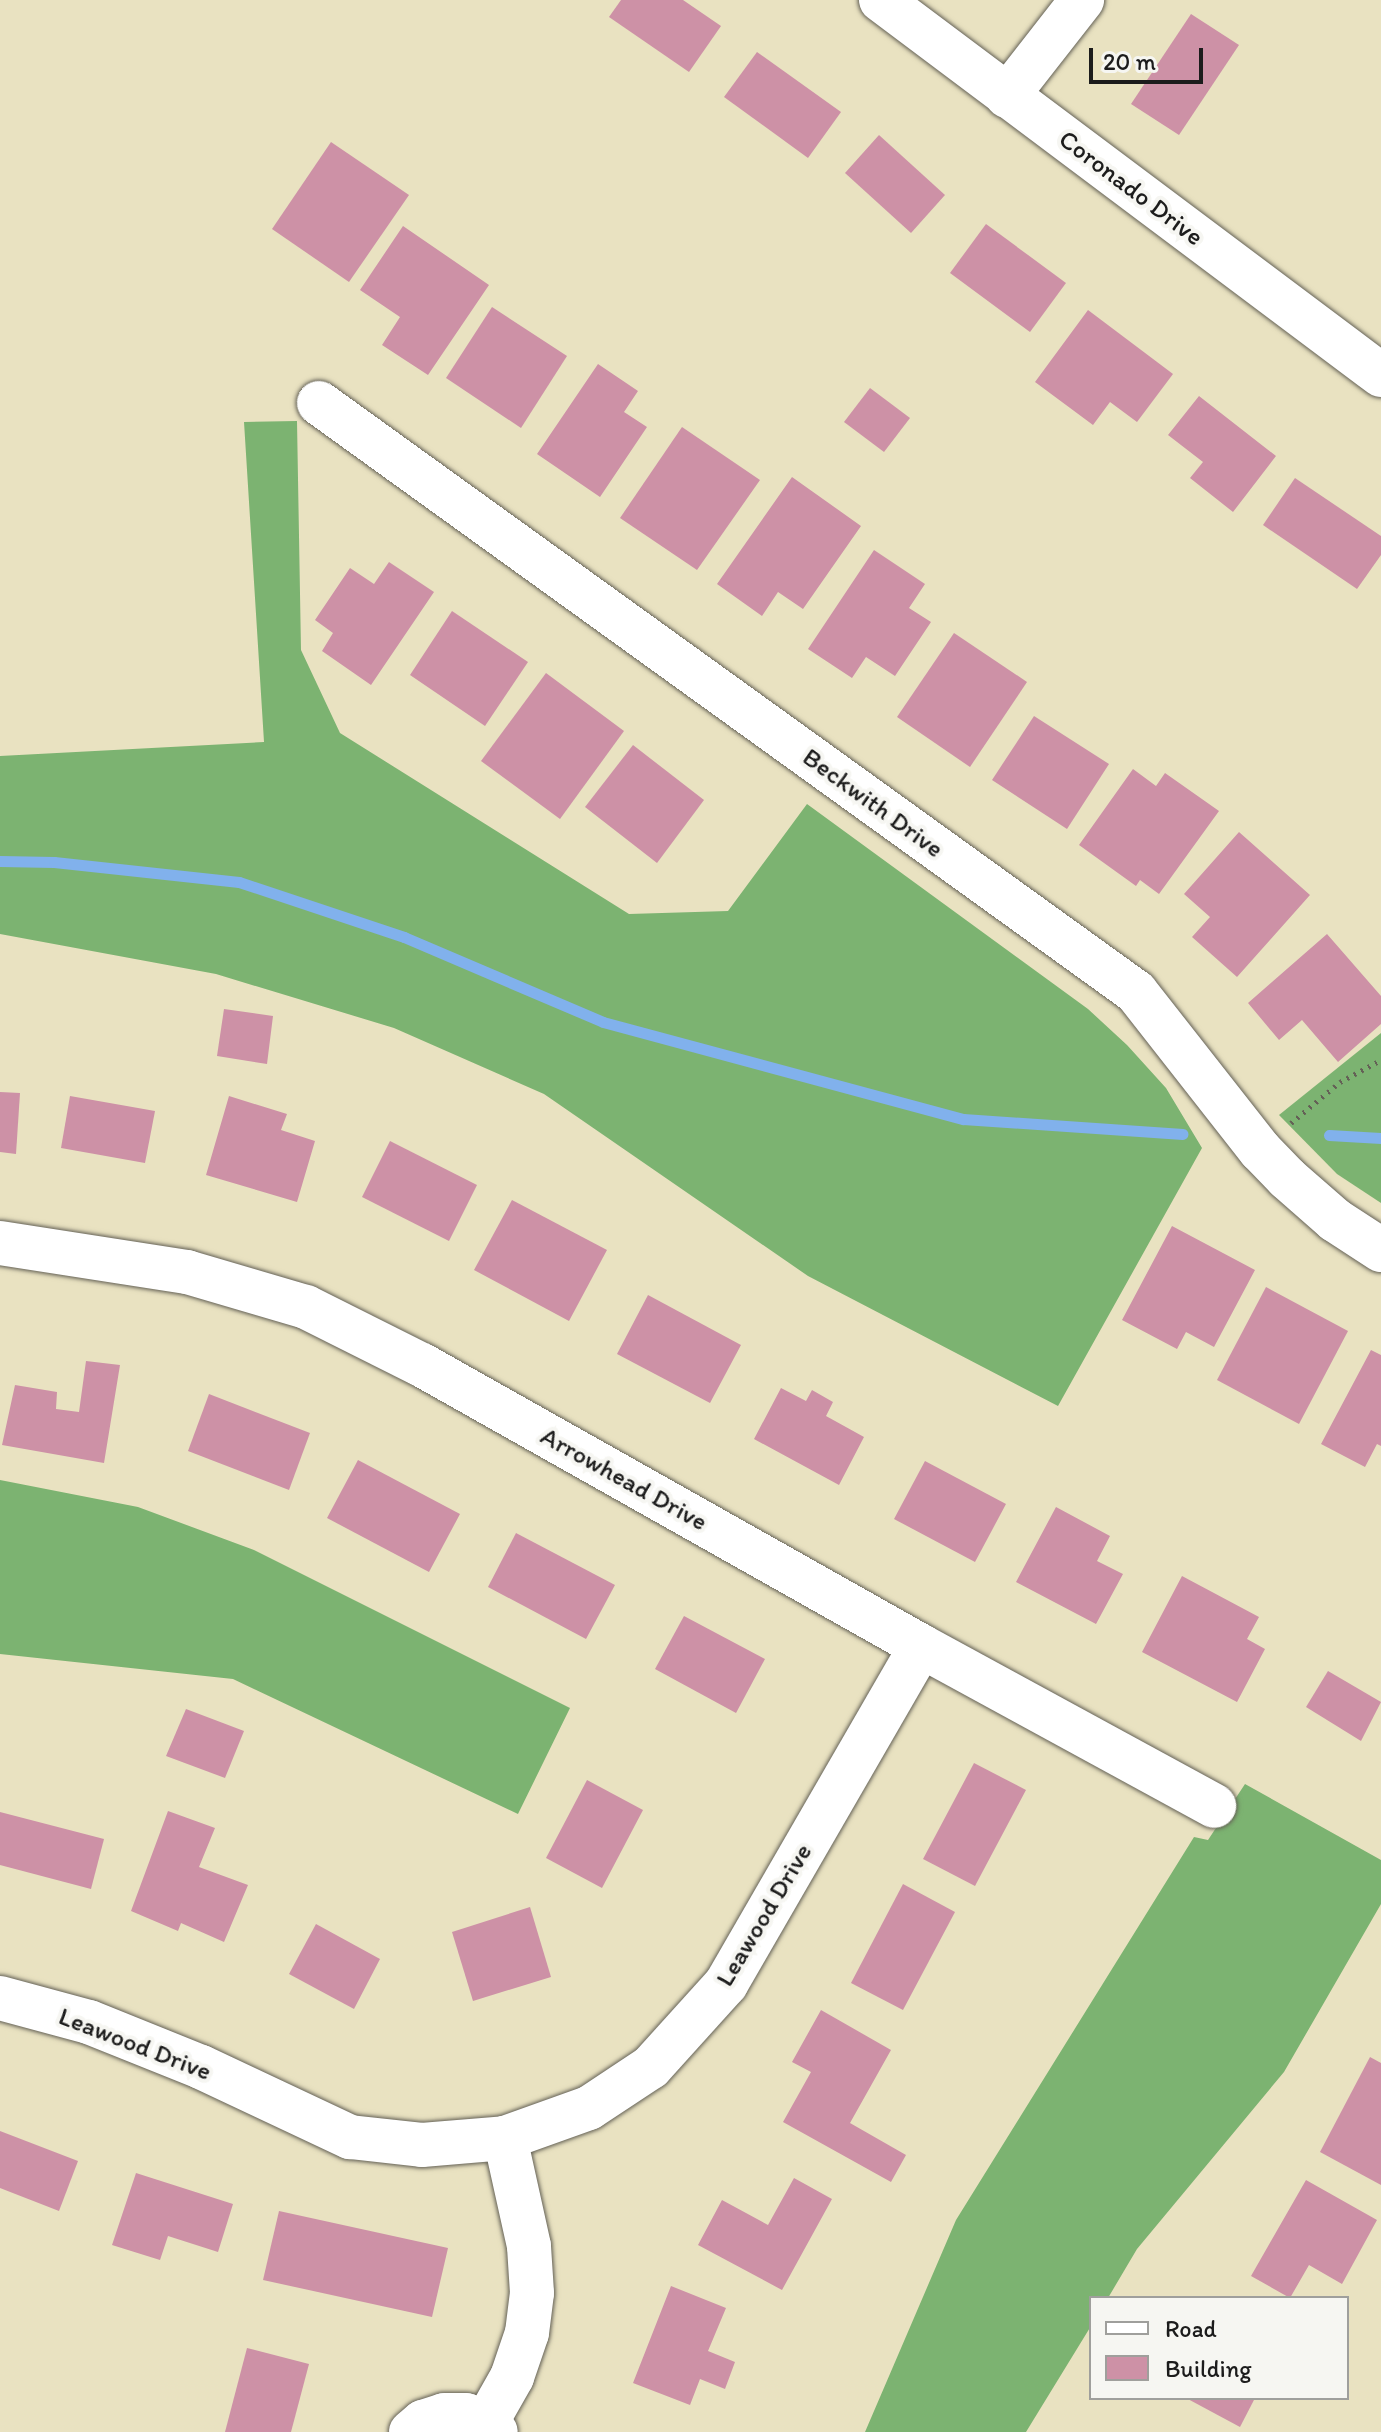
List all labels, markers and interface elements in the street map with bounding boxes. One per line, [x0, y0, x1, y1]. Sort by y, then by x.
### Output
scale bar [1093, 32, 1207, 82]
text: 20 m [1103, 47, 1156, 76]
street label: Coronado Drive [1053, 124, 1209, 252]
street label: Beckwith Drive [796, 741, 950, 865]
street label: Arrowhead Drive [535, 1420, 713, 1538]
street label: Leawood Drive [709, 1838, 819, 1992]
street label: Leawood Drive [54, 2001, 216, 2087]
legend [1089, 2296, 1349, 2400]
text: Road [1165, 2314, 1217, 2343]
text: Building [1165, 2354, 1252, 2383]

